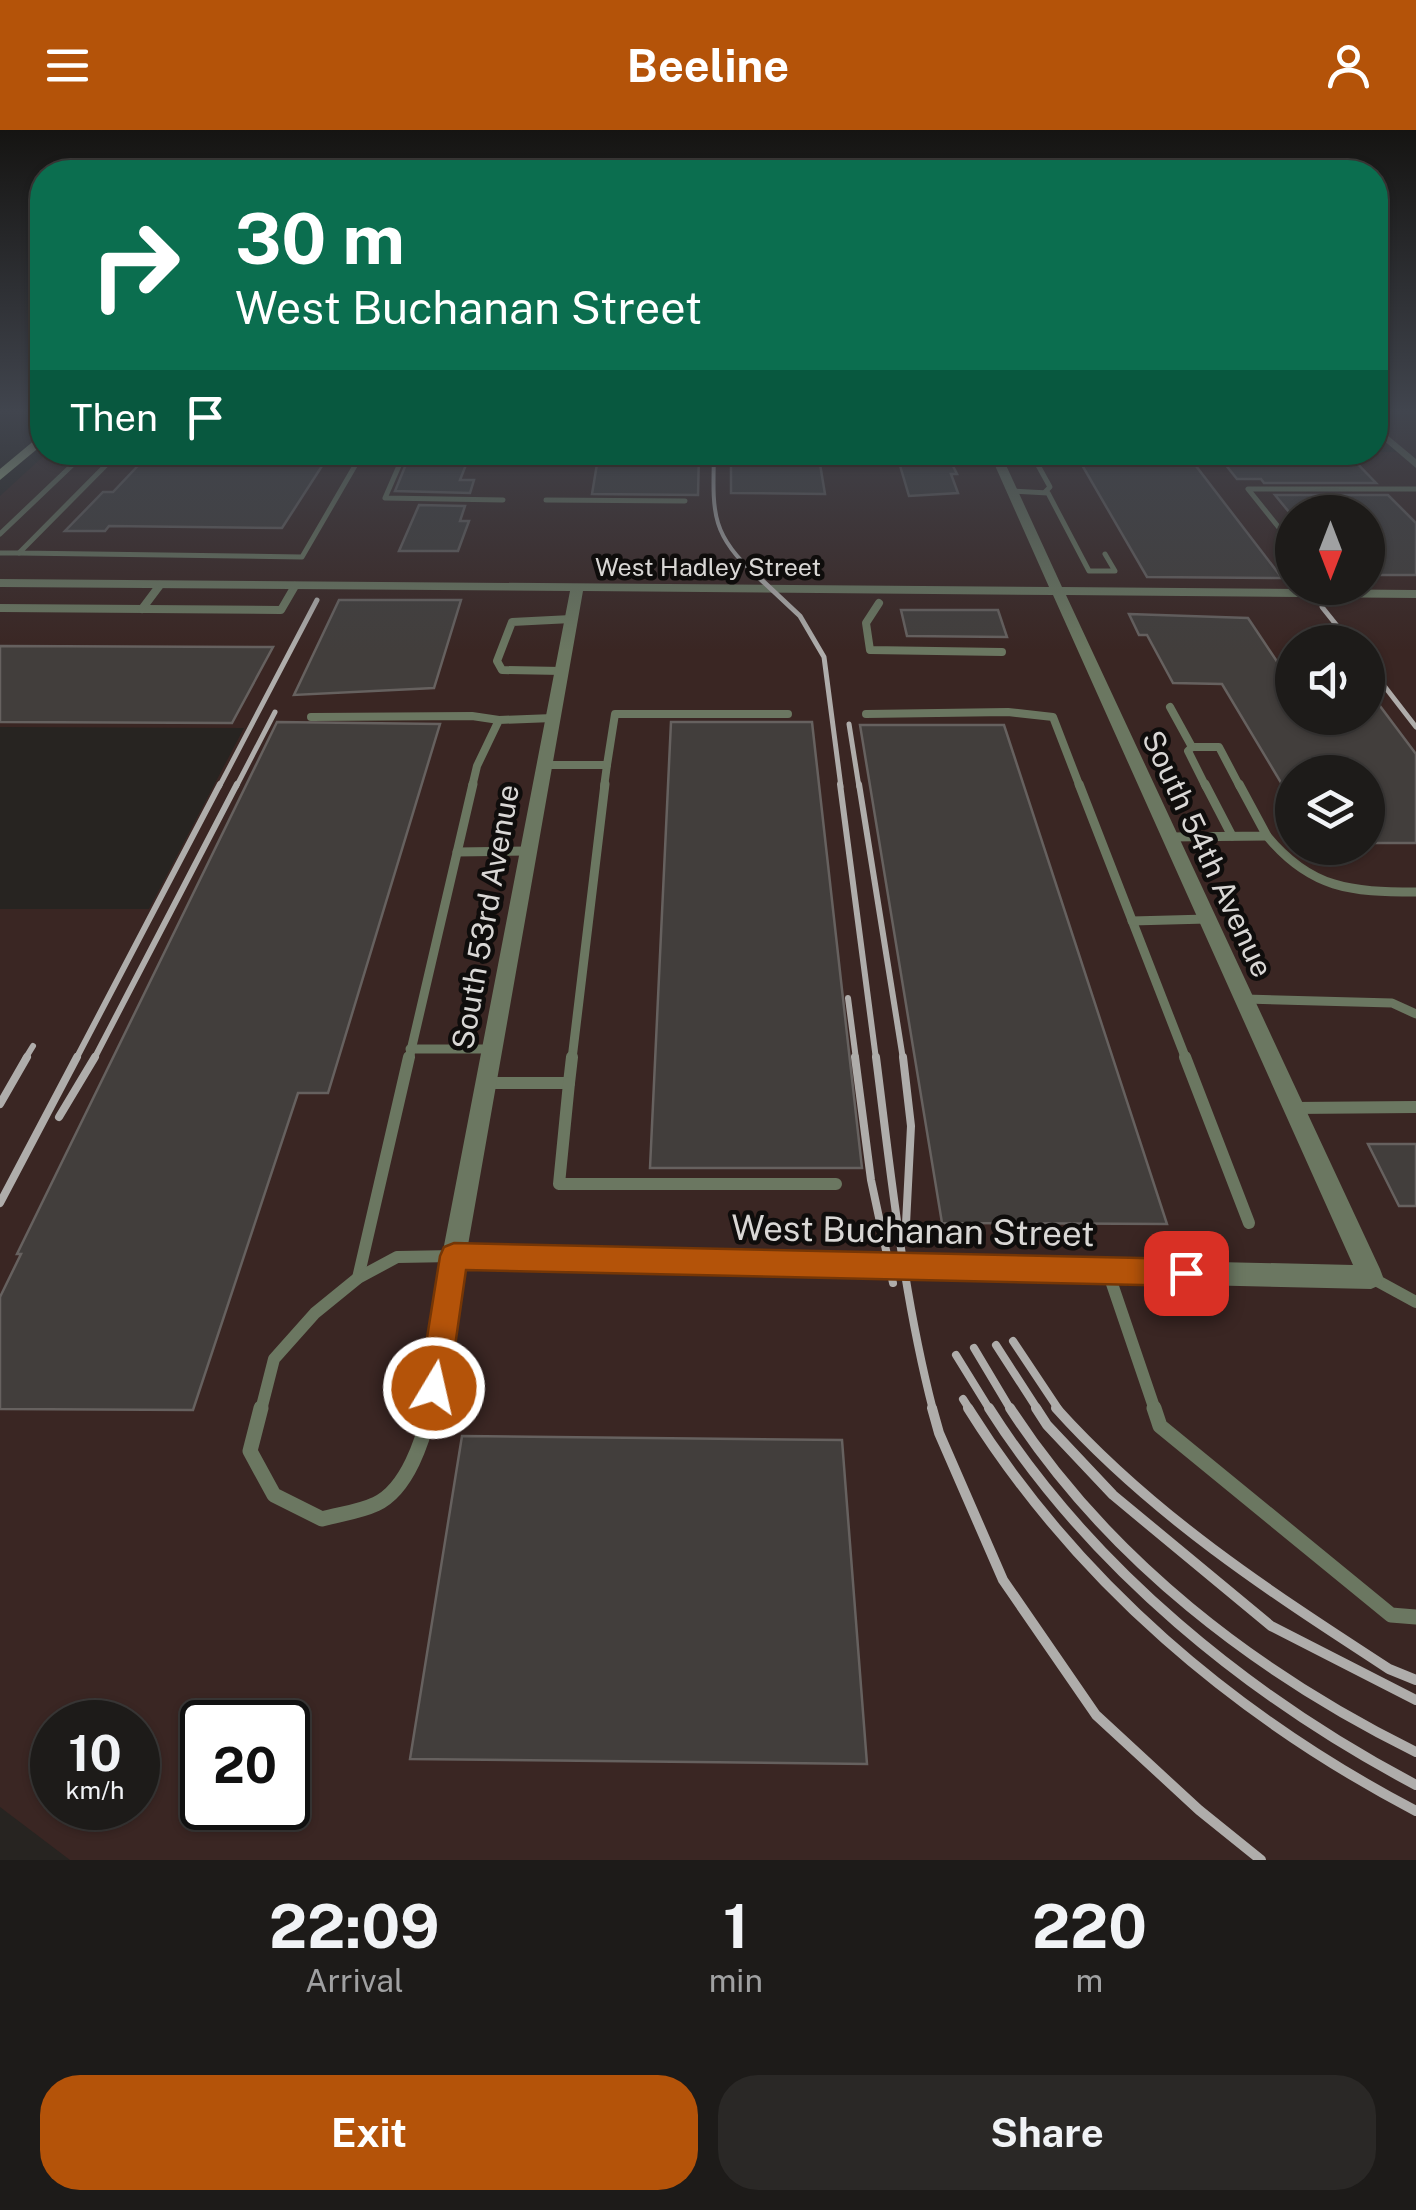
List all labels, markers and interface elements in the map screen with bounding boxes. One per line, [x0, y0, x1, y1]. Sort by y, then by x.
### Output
icon: menu [40, 38, 95, 93]
icon: person [1321, 38, 1376, 93]
text: Beeline [627, 39, 789, 92]
text: 30 m [235, 197, 405, 280]
icon: right [70, 200, 200, 330]
text: West Buchanan Street [235, 281, 702, 334]
icon: arrive [178, 390, 233, 445]
text: Then [70, 395, 158, 440]
north arrow [1275, 495, 1385, 605]
map controls [1275, 495, 1385, 865]
street label: West Hadley Street [595, 552, 821, 582]
button: sound [1275, 625, 1385, 735]
street label: South 54th Avenue [1135, 725, 1281, 983]
button: layers [1275, 755, 1385, 865]
street label: South 53rd Avenue [444, 781, 526, 1052]
street label: West Buchanan Street [731, 1207, 1095, 1254]
pin [1144, 1231, 1229, 1316]
icon: arrive [1159, 1246, 1214, 1301]
position arrow [382, 1336, 486, 1440]
speed limit sign: 20 [180, 1700, 310, 1830]
text: 10 [68, 1723, 122, 1782]
text: km/h [66, 1775, 124, 1805]
text: 22:09 [269, 1891, 440, 1962]
text: 1 [723, 1891, 749, 1962]
text: 220 [1032, 1891, 1147, 1962]
text: Arrival [305, 1962, 404, 1999]
text: min [709, 1962, 763, 1999]
text: m [1076, 1962, 1103, 1999]
button: Exit [40, 2075, 698, 2190]
button: Share [718, 2075, 1376, 2190]

